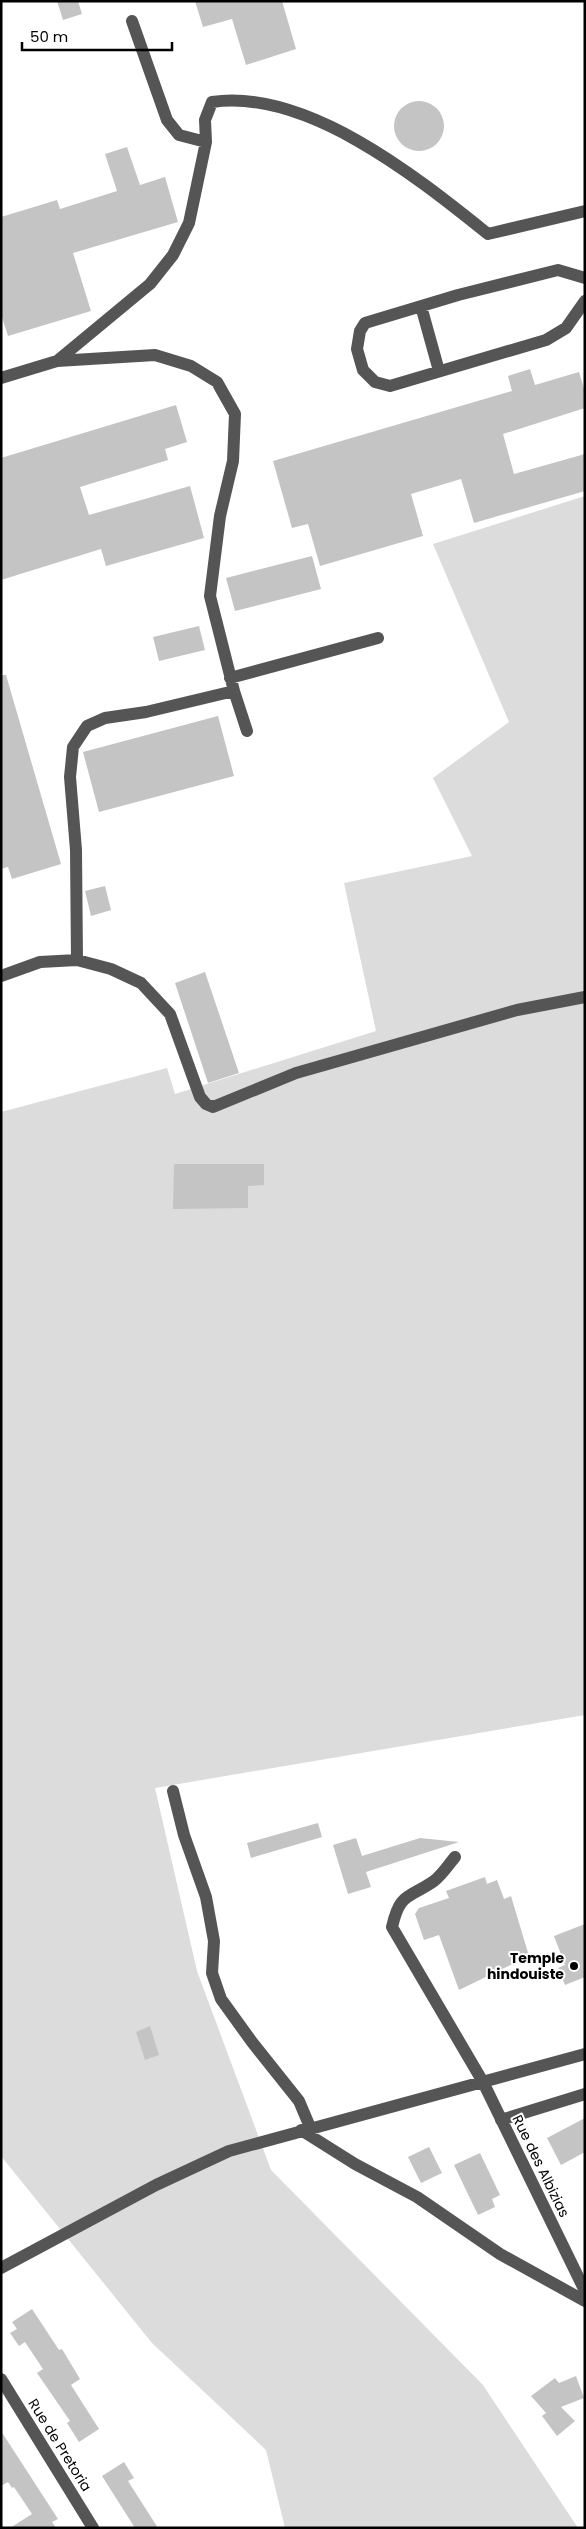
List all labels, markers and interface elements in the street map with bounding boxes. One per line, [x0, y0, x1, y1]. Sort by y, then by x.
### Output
scale bar [22, 20, 172, 52]
text: 50 m [30, 26, 68, 47]
place label: Temple hindouiste [487, 1948, 564, 1984]
marker: Temple hindouiste [568, 1960, 580, 1972]
street label: Rue des Albizias [508, 2112, 574, 2220]
street label: Rue de Pretoria [23, 2395, 97, 2495]

